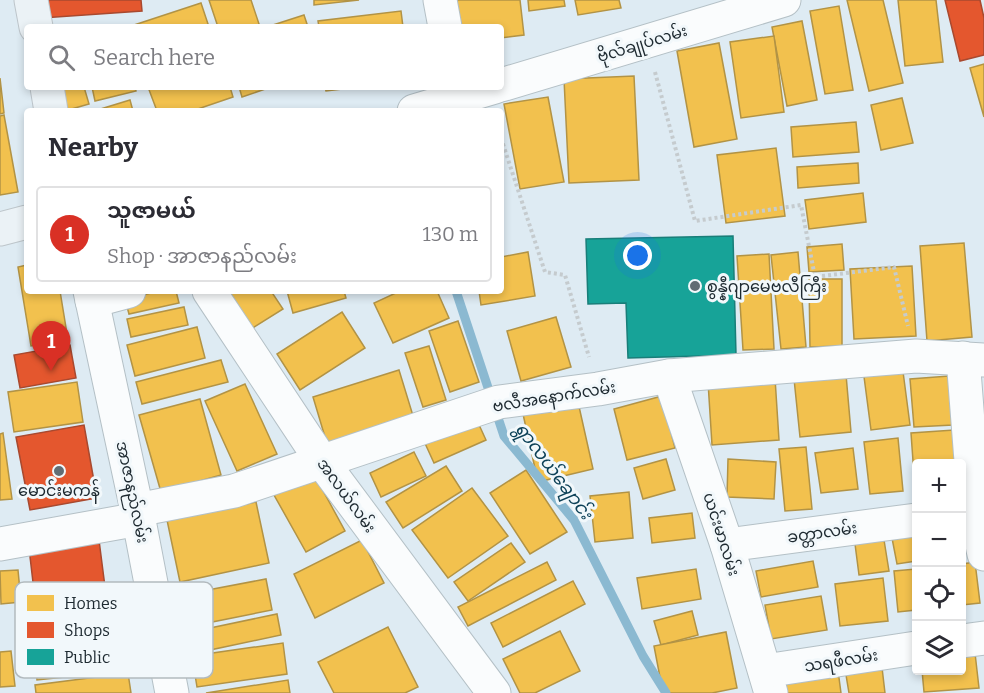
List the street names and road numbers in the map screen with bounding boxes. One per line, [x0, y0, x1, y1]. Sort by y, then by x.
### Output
street label: ဗိုလ်ချုပ်လမ်း [594, 19, 691, 71]
street label: ဗလီအနောက်လမ်း [491, 375, 618, 420]
street label: အာဇာနည်လမ်း [109, 439, 155, 546]
street label: အလယ်လမ်း [313, 453, 382, 536]
street label: ယင်းမာလမ်း [699, 490, 746, 578]
street label: ခတ္တာလမ်း [786, 516, 859, 551]
street label: သရဖီလမ်း [803, 643, 880, 680]

